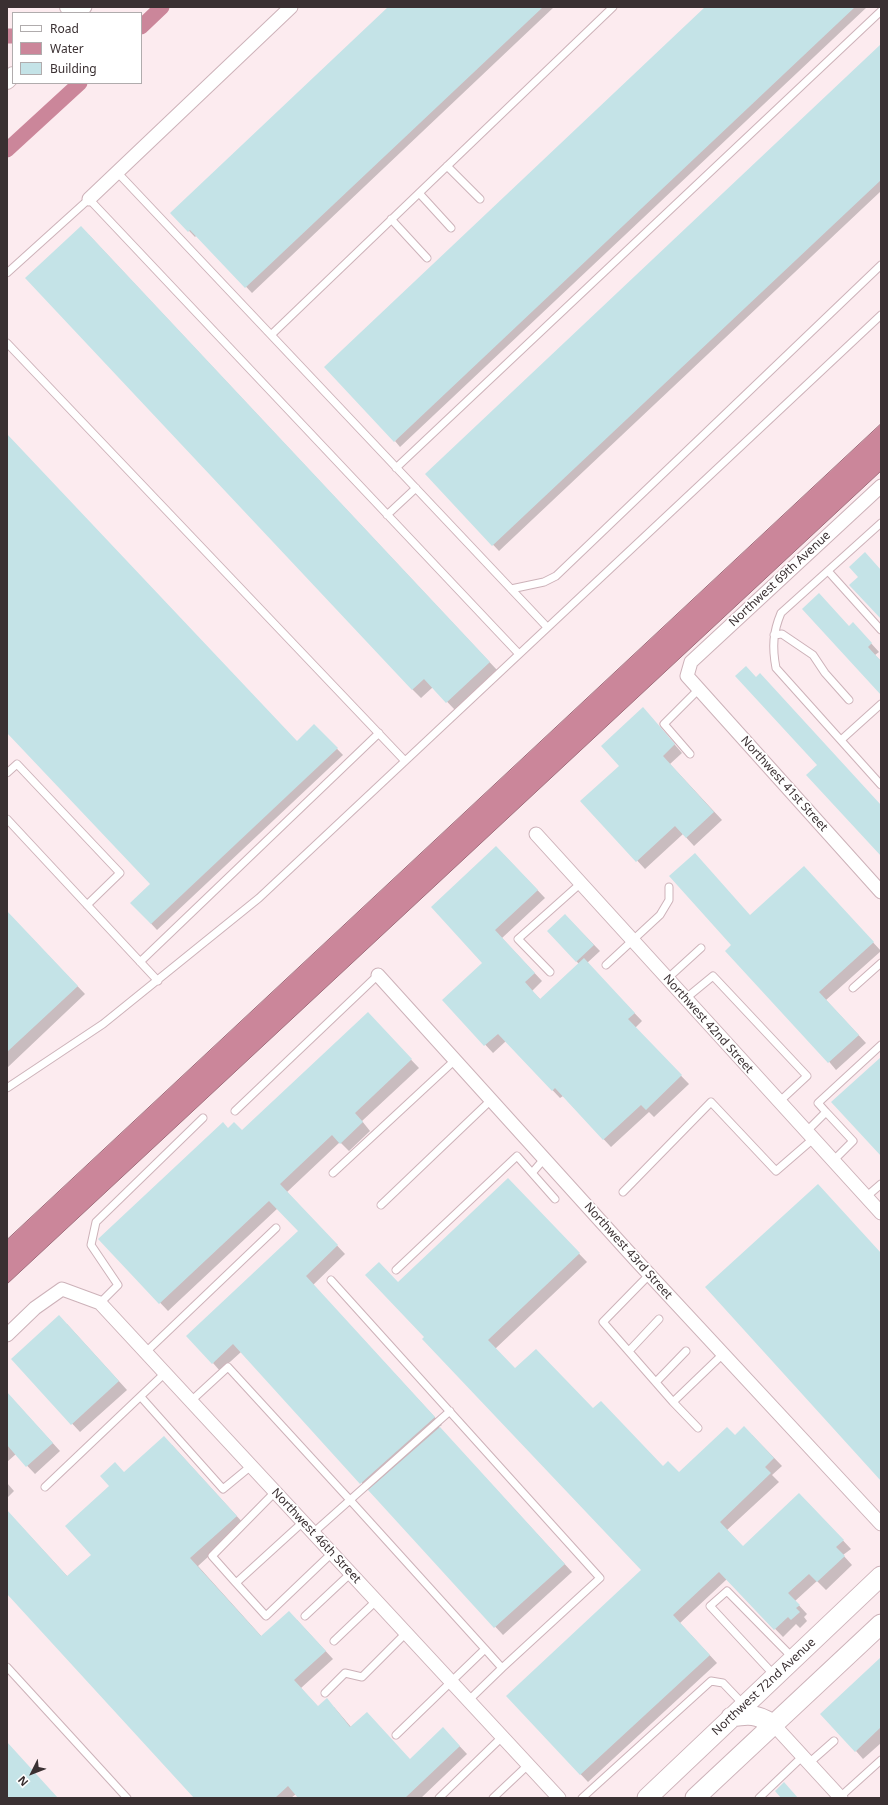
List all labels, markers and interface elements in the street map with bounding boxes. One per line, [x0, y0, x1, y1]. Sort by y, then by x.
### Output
legend [12, 12, 142, 84]
text: Road [50, 20, 79, 37]
text: Water [50, 40, 84, 57]
text: Building [50, 60, 97, 77]
street label: Northwest 69th Avenue [726, 528, 834, 630]
street label: Northwest 41st Street [738, 734, 830, 834]
street label: Northwest 42nd Street [660, 972, 756, 1076]
street label: Northwest 43rd Street [581, 1200, 675, 1302]
street label: Northwest 46th Street [268, 1486, 364, 1586]
street label: Northwest 72nd Avenue [709, 1635, 819, 1739]
north arrow [12, 1753, 52, 1793]
text: N [14, 1773, 31, 1790]

